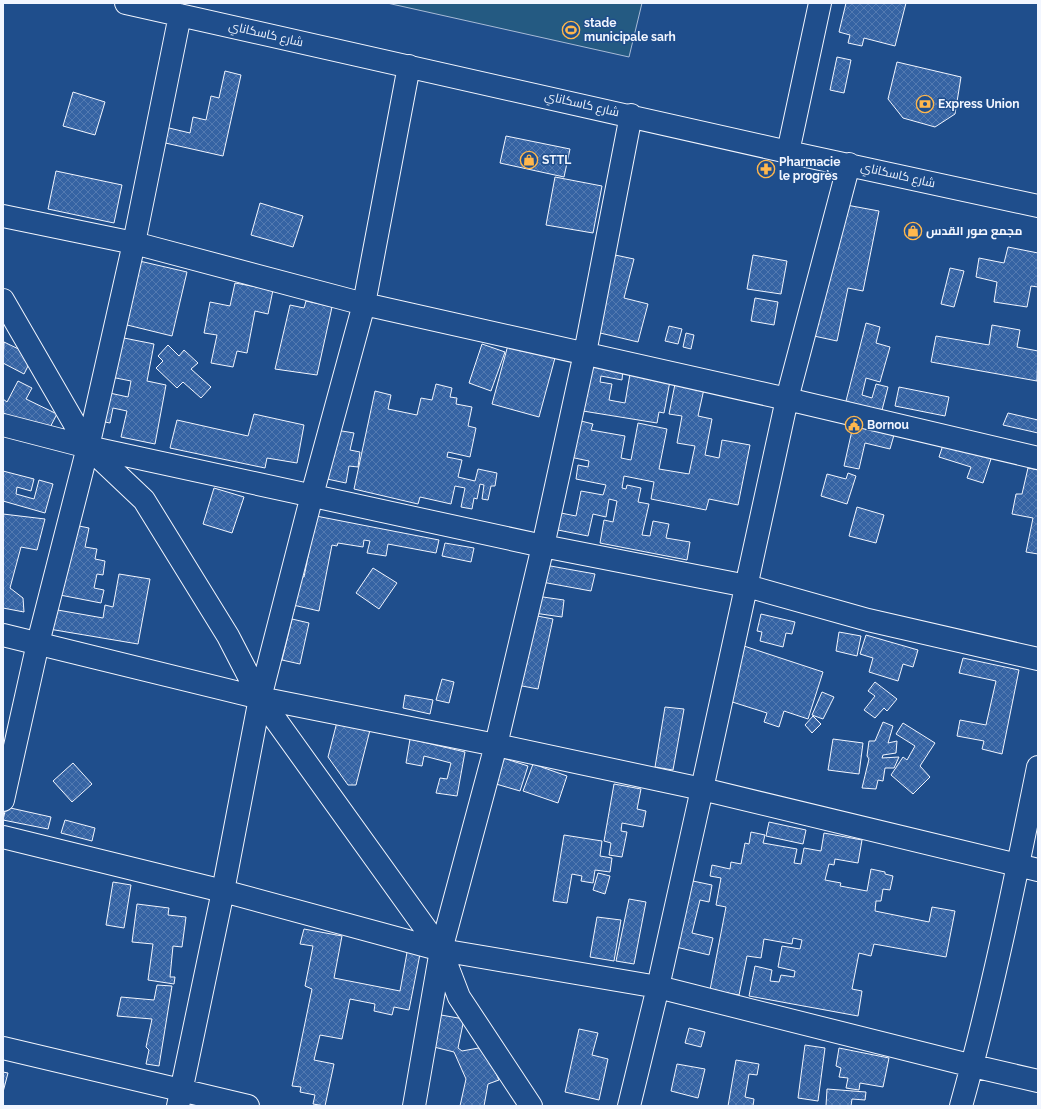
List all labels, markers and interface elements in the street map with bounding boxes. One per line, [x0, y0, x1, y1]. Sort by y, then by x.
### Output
place label: stade municipale sarh [584, 16, 676, 44]
street label: شارع كاسكاناي [227, 19, 305, 52]
sports icon: stade municipale sarh [561, 20, 581, 40]
street label: شارع كاسكاناي [543, 89, 621, 122]
bank icon: Express Union [915, 94, 935, 114]
place label: Express Union [938, 97, 1019, 111]
shop icon: STTL [519, 150, 539, 170]
place label: STTL [542, 153, 571, 167]
place label: Pharmacie le progrès [779, 155, 840, 183]
pharmacy icon: Pharmacie le progrès [756, 159, 776, 179]
street label: شارع كاسكاناي [859, 160, 937, 193]
shop icon: مجمع صور القدس [903, 221, 923, 241]
place label: مجمع صور القدس [926, 224, 1023, 240]
public building icon: Bornou [844, 415, 864, 435]
place label: Bornou [867, 418, 909, 432]

